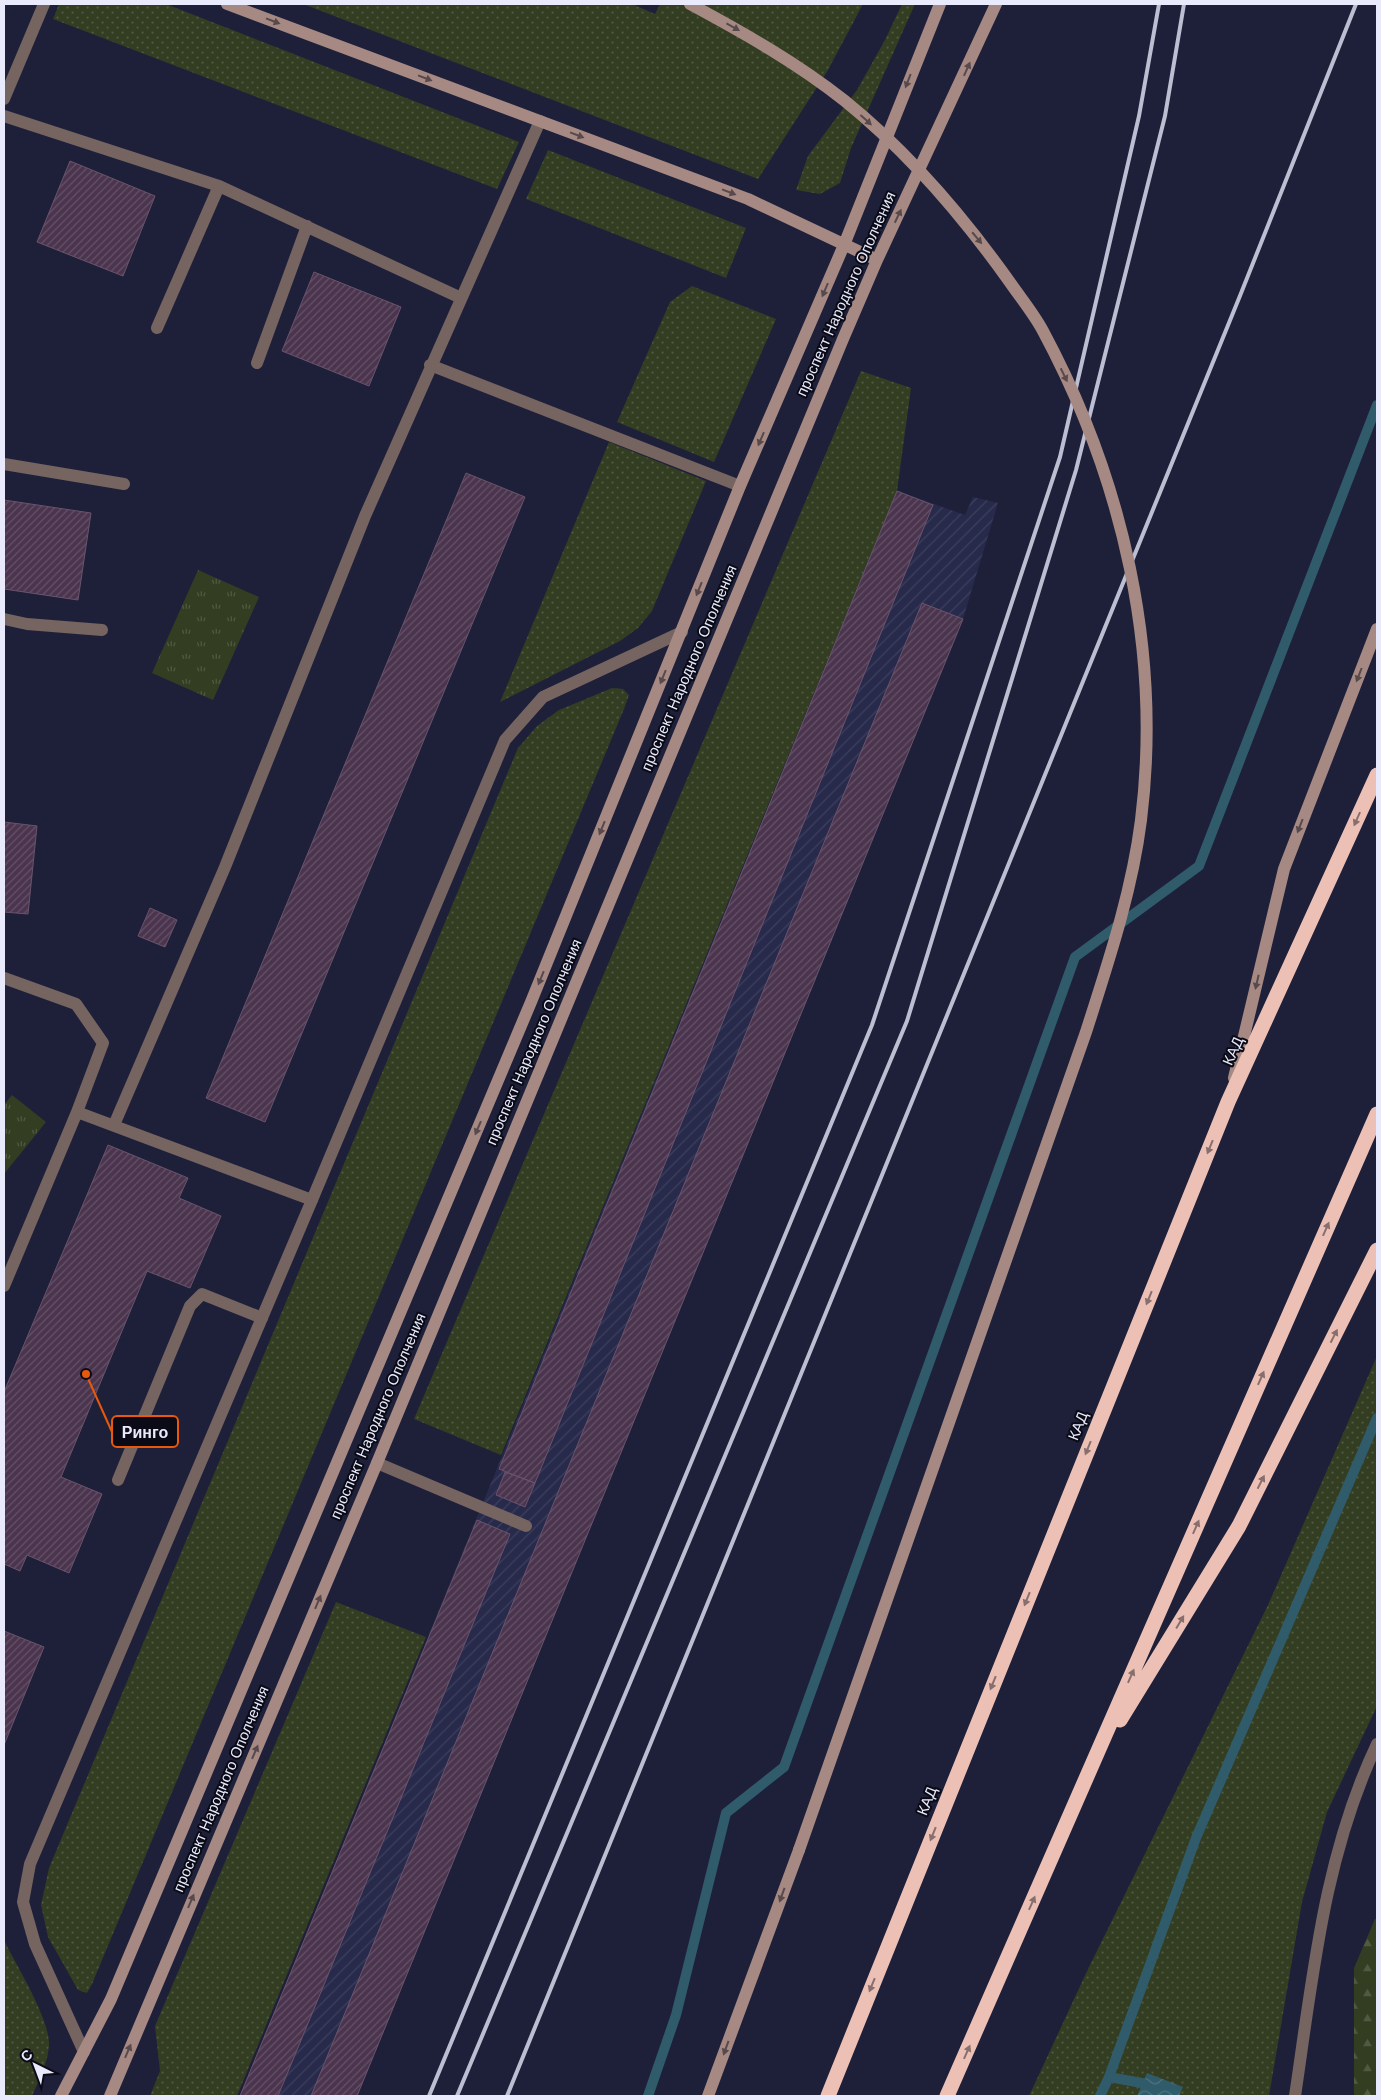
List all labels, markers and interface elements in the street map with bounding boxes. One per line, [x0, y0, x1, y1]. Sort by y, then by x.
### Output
one-way arrow [266, 17, 281, 25]
one-way arrow [726, 23, 740, 31]
one-way arrow [963, 62, 971, 76]
one-way arrow [418, 74, 433, 82]
one-way arrow [904, 74, 912, 89]
one-way arrow [859, 114, 871, 126]
one-way arrow [570, 131, 585, 139]
one-way arrow [722, 189, 737, 196]
street label: проспект Народного Ополчения [793, 189, 899, 399]
one-way arrow [894, 209, 902, 223]
one-way arrow [971, 232, 983, 244]
one-way arrow [820, 283, 828, 297]
one-way arrow [1060, 367, 1069, 382]
one-way arrow [756, 432, 764, 446]
street label: проспект Народного Ополчения [637, 562, 740, 773]
one-way arrow [695, 582, 703, 597]
one-way arrow [1355, 668, 1363, 682]
one-way arrow [659, 670, 667, 684]
one-way arrow [1353, 812, 1361, 827]
one-way arrow [1296, 819, 1304, 834]
one-way arrow [598, 821, 606, 836]
street label: проспект Народного Ополчения [482, 936, 585, 1147]
one-way arrow [537, 971, 545, 986]
one-way arrow [1253, 975, 1261, 990]
street label: КАД [1219, 1034, 1246, 1068]
one-way arrow [473, 1121, 481, 1135]
one-way arrow [1206, 1140, 1214, 1155]
one-way arrow [1322, 1222, 1330, 1236]
one-way arrow [1145, 1291, 1153, 1306]
street label: проспект Народного Ополчения [326, 1310, 429, 1521]
one-way arrow [1330, 1329, 1338, 1343]
one-way arrow [1257, 1371, 1265, 1385]
street label: КАД [1064, 1409, 1091, 1443]
callout: Ринго [112, 1416, 178, 1447]
text: Ринго [122, 1424, 168, 1441]
one-way arrow [1084, 1441, 1091, 1456]
one-way arrow [1257, 1474, 1265, 1489]
one-way arrow [1192, 1520, 1200, 1534]
one-way arrow [1023, 1592, 1031, 1607]
one-way arrow [314, 1594, 322, 1609]
one-way arrow [1175, 1616, 1184, 1629]
one-way arrow [1128, 1669, 1136, 1683]
one-way arrow [989, 1676, 997, 1691]
street label: проспект Народного Ополчения [169, 1683, 272, 1894]
one-way arrow [251, 1745, 259, 1759]
street label: КАД [913, 1784, 940, 1818]
one-way arrow [928, 1827, 936, 1841]
one-way arrow [778, 1888, 785, 1903]
one-way arrow [188, 1894, 196, 1909]
one-way arrow [1029, 1896, 1037, 1910]
one-way arrow [868, 1978, 876, 1992]
north arrow [10, 2040, 60, 2090]
one-way arrow [722, 2041, 730, 2056]
one-way arrow [125, 2044, 133, 2058]
one-way arrow [963, 2045, 971, 2059]
text: С [17, 2046, 35, 2065]

